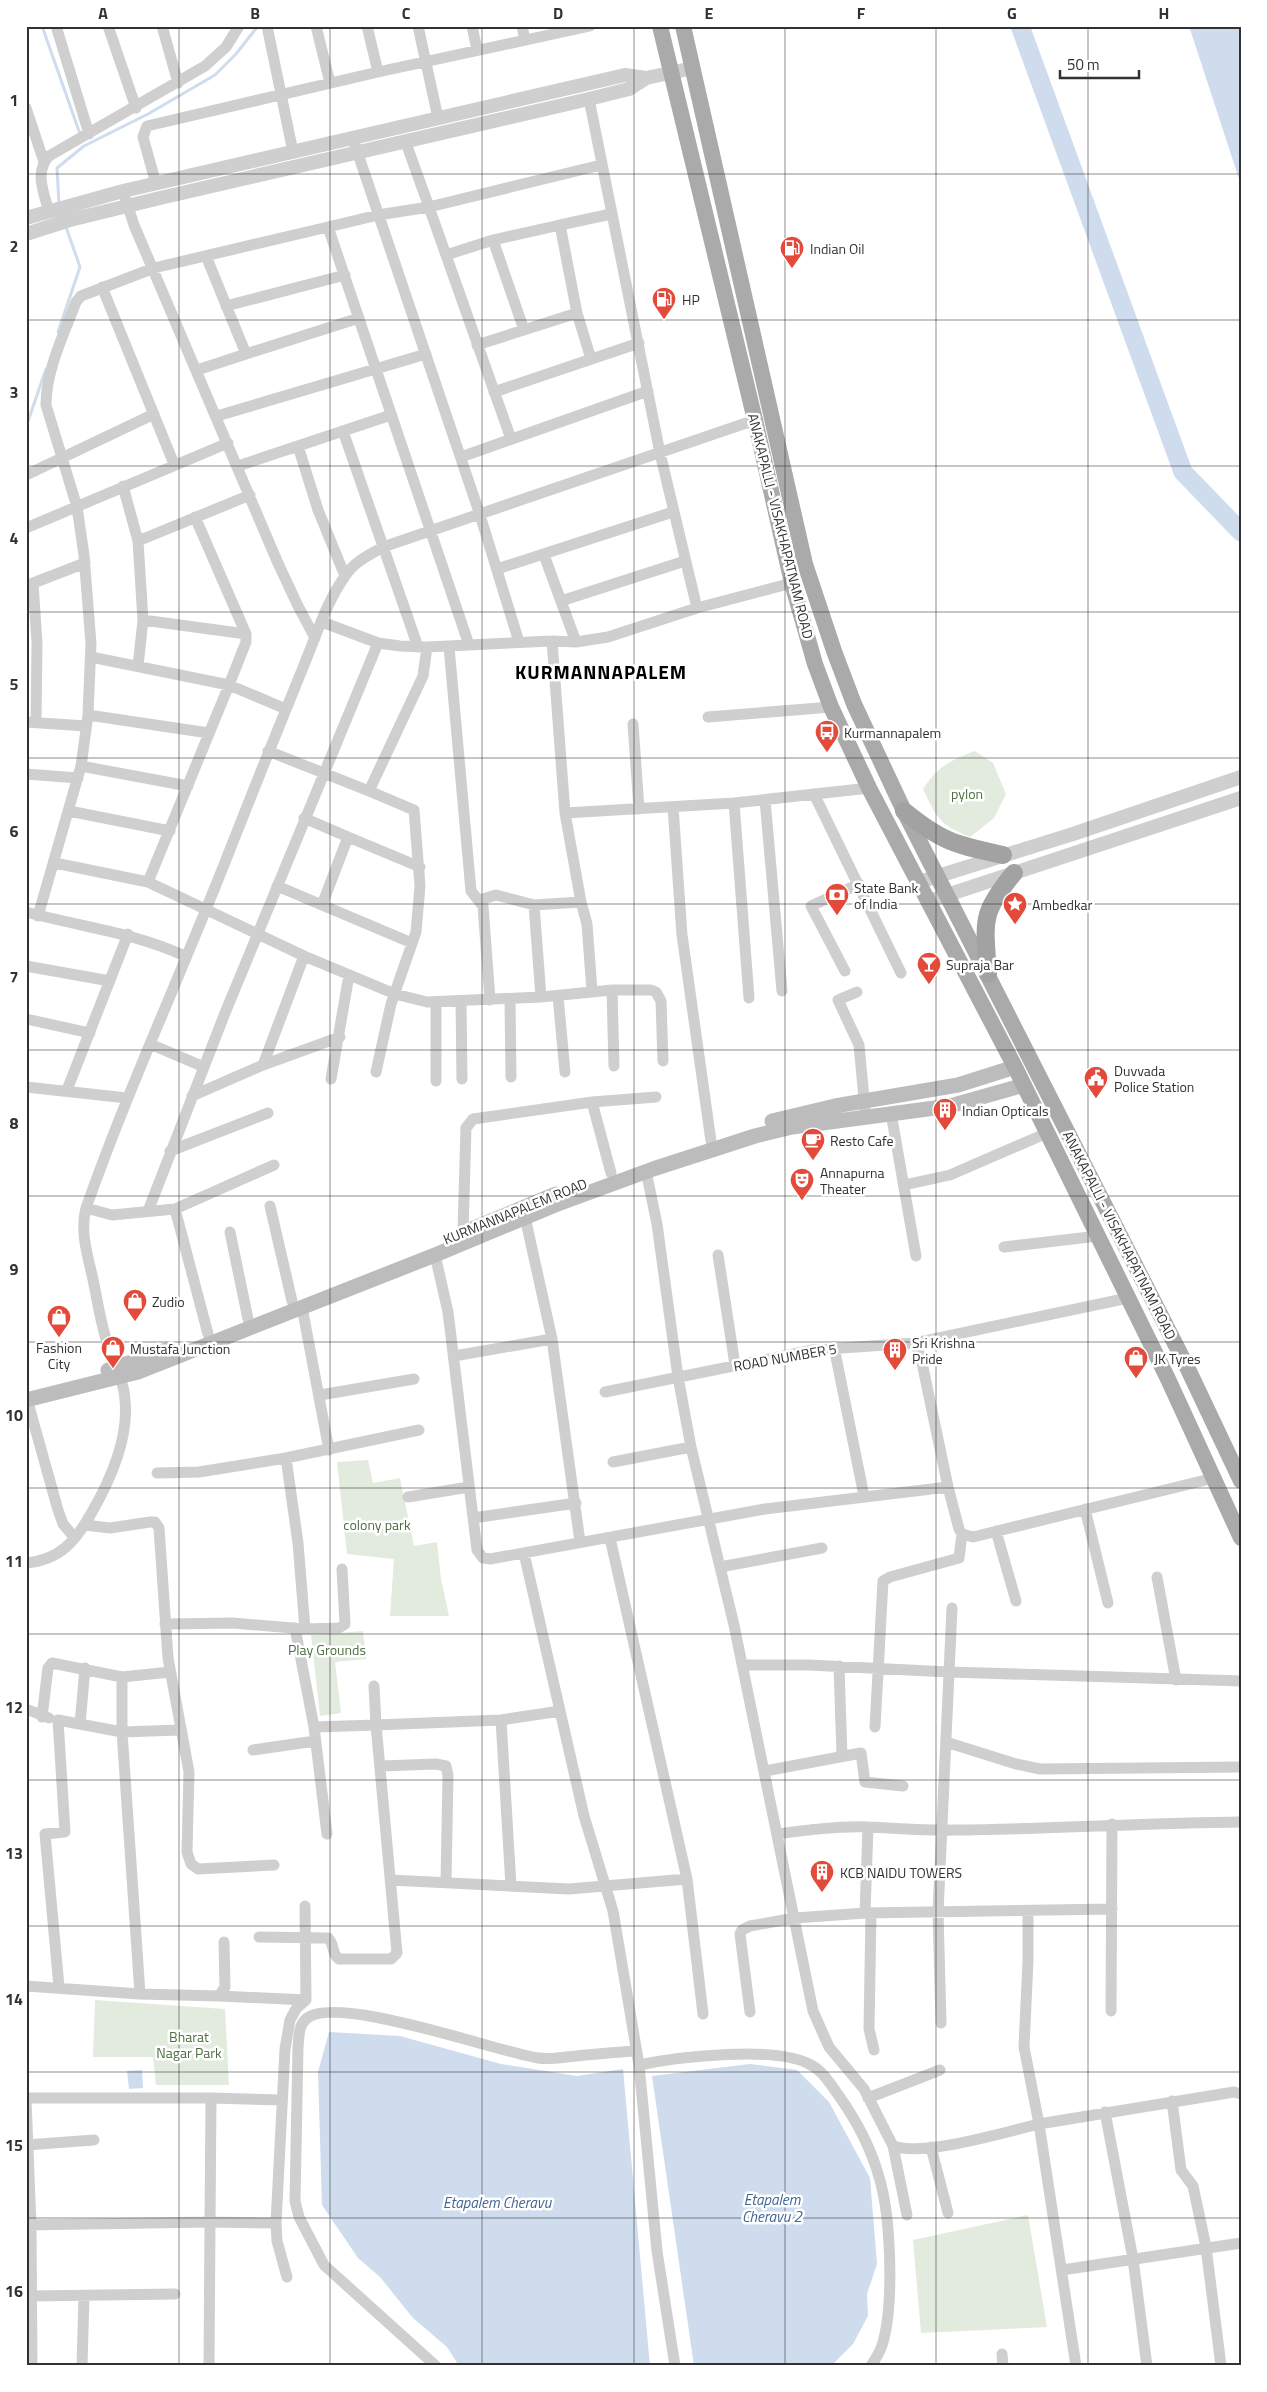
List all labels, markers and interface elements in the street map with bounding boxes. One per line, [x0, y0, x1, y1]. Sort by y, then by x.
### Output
text: A [98, 1, 108, 25]
text: B [250, 1, 260, 25]
text: C [402, 1, 411, 25]
text: D [553, 1, 563, 25]
text: E [705, 1, 714, 25]
text: F [857, 1, 866, 25]
text: G [1007, 1, 1017, 25]
text: H [1159, 1, 1169, 25]
scale bar [1060, 48, 1138, 80]
text: 50 m [1067, 53, 1100, 76]
text: 1 [10, 88, 18, 112]
text: 2 [10, 234, 18, 258]
fuel station icon: Indian Oil [779, 235, 805, 269]
place label: Indian Oil [810, 238, 865, 259]
fuel station icon: HP [651, 286, 677, 320]
place label: HP [682, 289, 700, 310]
text: 3 [10, 380, 18, 404]
street label: ANAKAPALLI - VISAKHAPATNAM ROAD [743, 411, 819, 641]
text: 4 [10, 526, 19, 550]
district label: KURMANNAPALEM [515, 657, 687, 686]
text: 5 [10, 672, 19, 696]
bus stop icon: Kurmannapalem [814, 719, 840, 753]
place label: Kurmannapalem [844, 722, 941, 743]
park label: pylon [951, 783, 983, 804]
text: 6 [10, 819, 19, 843]
place label: State Bank of India [854, 877, 919, 914]
bank icon: State Bank of India [824, 882, 850, 916]
place icon: Ambedkar [1002, 891, 1028, 925]
place label: Ambedkar [1032, 894, 1093, 915]
bar icon: Supraja Bar [916, 951, 942, 985]
place label: Supraja Bar [946, 954, 1014, 975]
text: 7 [10, 965, 18, 989]
place label: Duvvada Police Station [1114, 1060, 1194, 1097]
public building icon: Duvvada Police Station [1083, 1065, 1109, 1099]
building icon: Indian Opticals [932, 1097, 958, 1131]
place label: Indian Opticals [962, 1100, 1048, 1121]
text: 8 [10, 1111, 19, 1135]
cafe icon: Resto Cafe [800, 1127, 826, 1161]
street label: ANAKAPALLI - VISAKHAPATNAM ROAD [1058, 1127, 1182, 1343]
place label: Resto Cafe [830, 1130, 894, 1151]
place label: Annapurna Theater [820, 1162, 885, 1199]
theatre icon: Annapurna Theater [789, 1167, 815, 1201]
street label: KURMANNAPALEM ROAD [440, 1173, 590, 1249]
text: 9 [10, 1257, 19, 1281]
shop icon: Zudio [122, 1288, 148, 1322]
place label: Zudio [152, 1291, 185, 1312]
shop icon: Fashion City [46, 1304, 72, 1338]
place label: Sri Krishna Pride [912, 1332, 975, 1369]
shop icon: Mustafa Junction [100, 1335, 126, 1369]
place label: Fashion City [36, 1337, 82, 1374]
building icon: Sri Krishna Pride [882, 1337, 908, 1371]
place label: Mustafa Junction [130, 1338, 230, 1359]
street label: ROAD NUMBER 5 [732, 1338, 838, 1376]
shop icon: JK Tyres [1123, 1345, 1149, 1379]
place label: JK Tyres [1154, 1348, 1201, 1369]
text: 10 [5, 1403, 23, 1427]
park label: colony park [343, 1514, 411, 1535]
text: 11 [5, 1549, 23, 1573]
park label: Play Grounds [288, 1639, 366, 1660]
text: 12 [5, 1695, 23, 1719]
text: 13 [5, 1841, 23, 1865]
building icon: KCB NAIDU TOWERS [809, 1859, 835, 1893]
place label: KCB NAIDU TOWERS [840, 1862, 962, 1883]
text: 14 [5, 1987, 23, 2011]
park label: Bharat Nagar Park [156, 2026, 222, 2063]
text: 15 [5, 2133, 23, 2157]
water label: Etapalem Cheravu 2 [742, 2188, 803, 2228]
water label: Etapalem Cheravu [443, 2191, 553, 2214]
text: 16 [5, 2279, 23, 2303]

